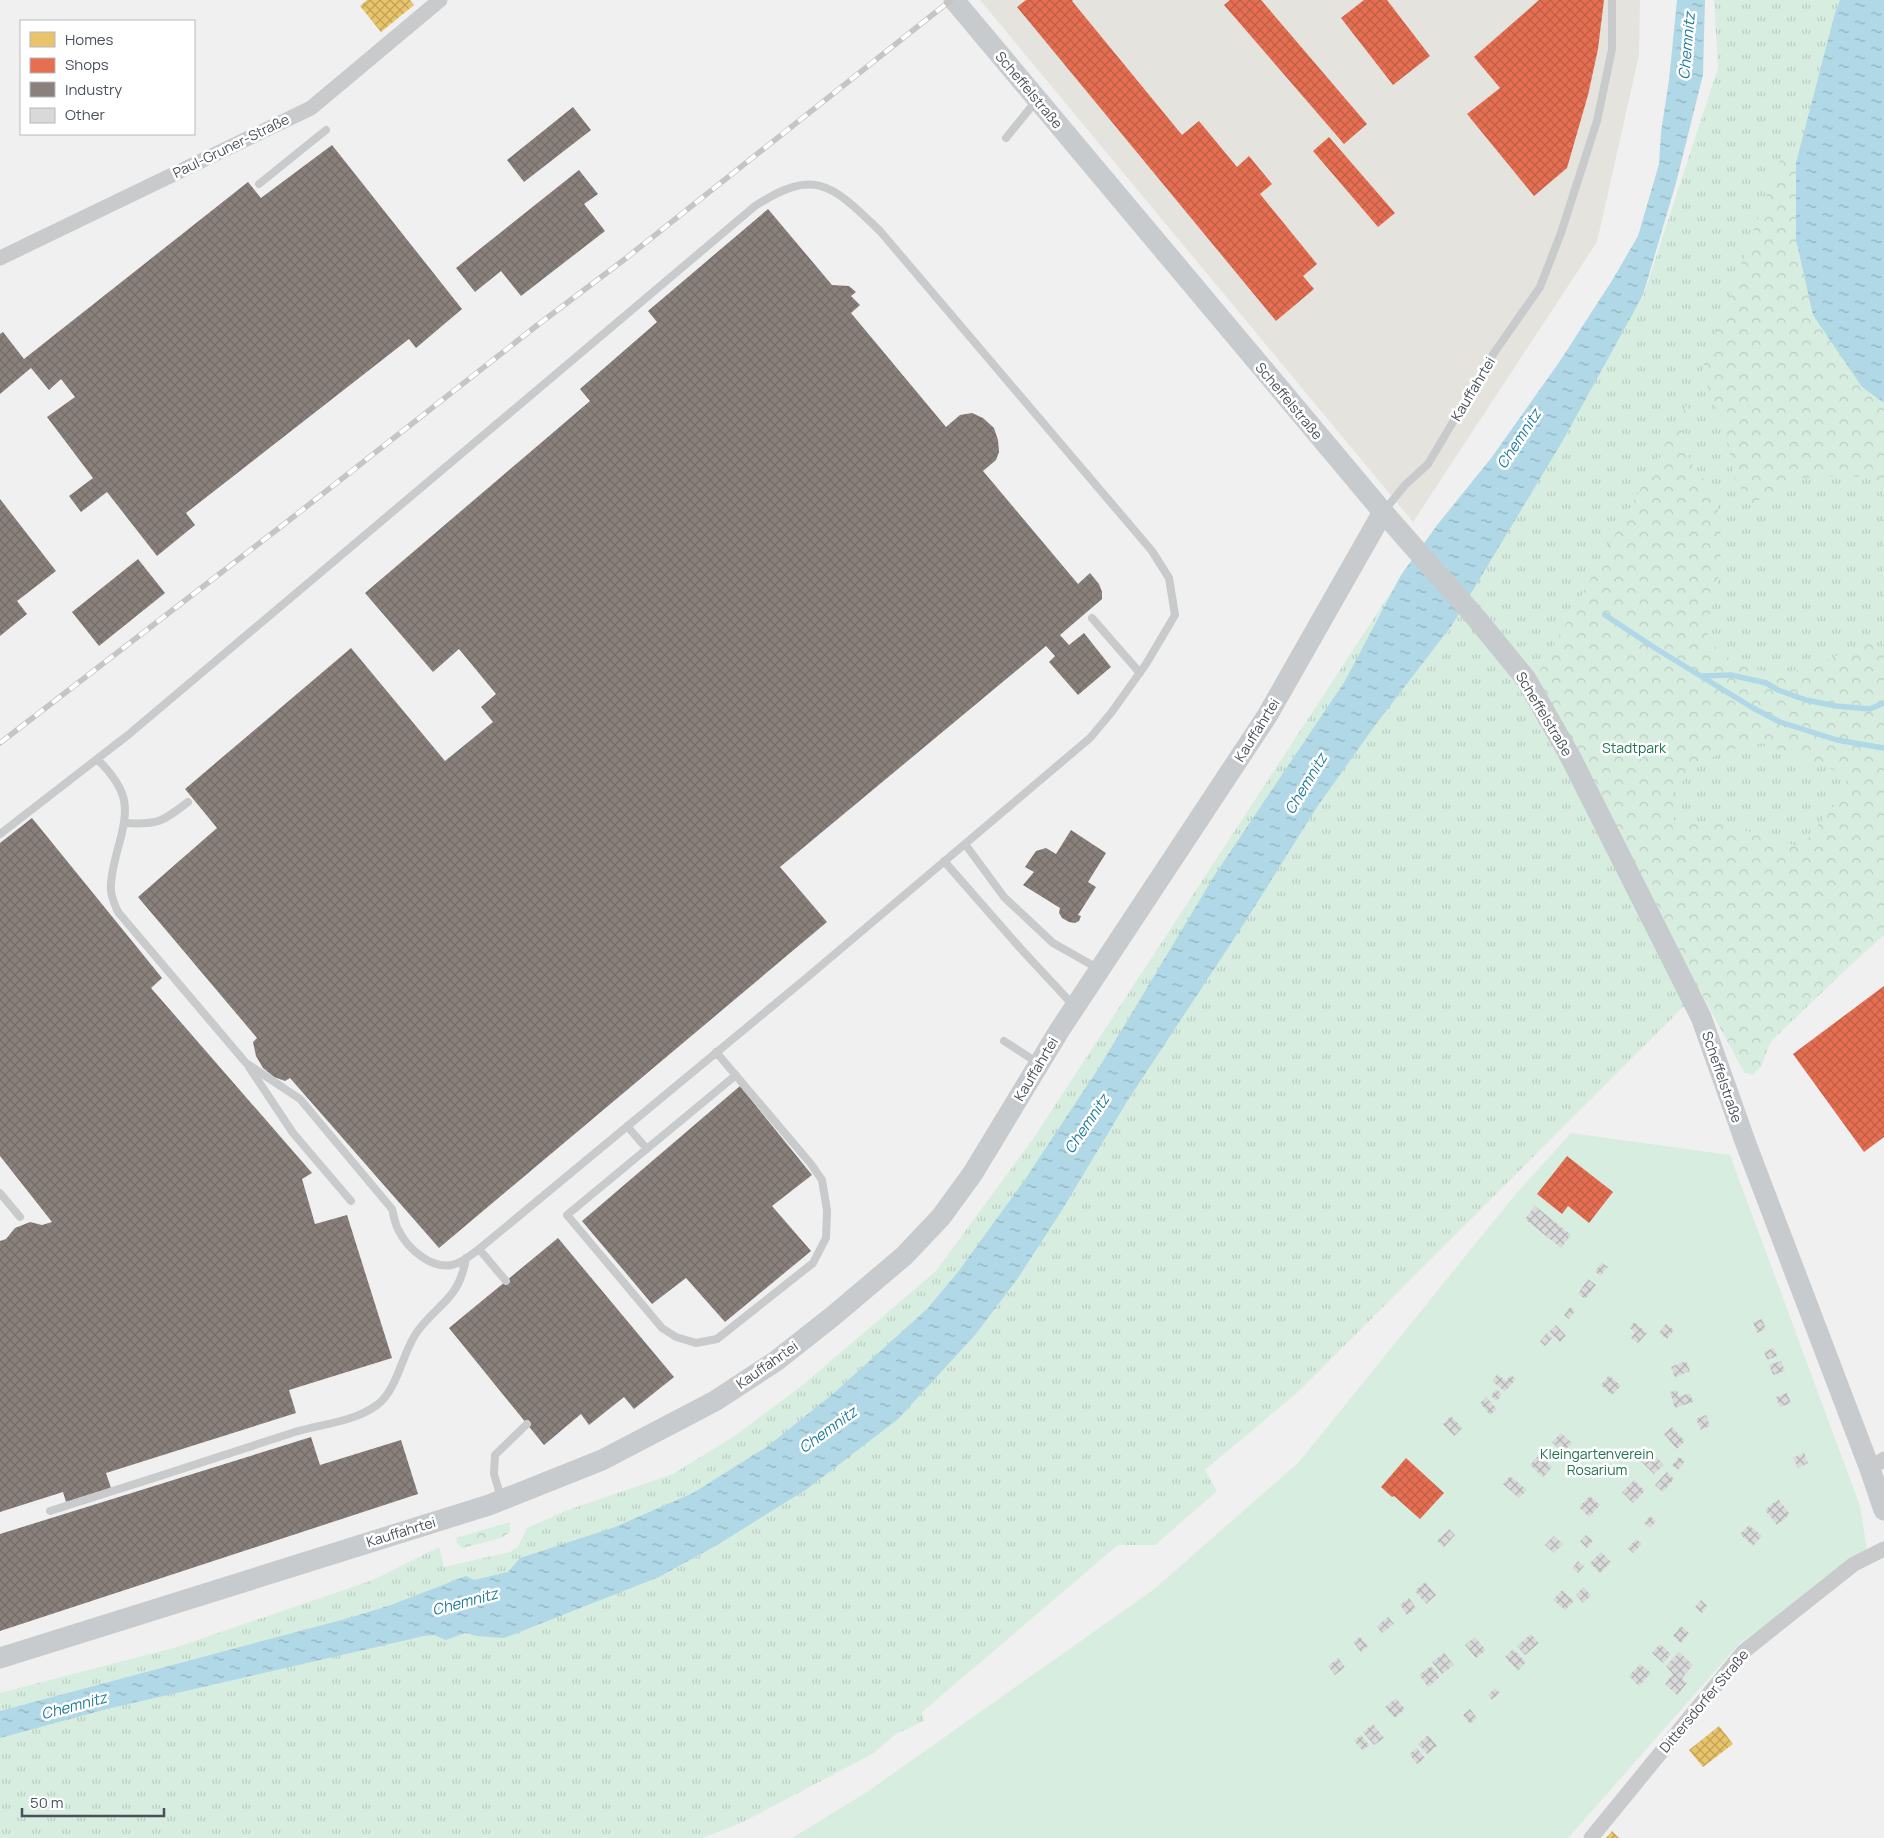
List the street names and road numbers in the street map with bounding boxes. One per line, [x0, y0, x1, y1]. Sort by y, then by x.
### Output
street label: Scheffelstraße [991, 47, 1067, 132]
street label: Paul-Gruner-Straße [169, 109, 292, 182]
street label: Kauffahrtei [1446, 353, 1499, 424]
street label: Scheffelstraße [1251, 358, 1327, 443]
street label: Scheffelstraße [1512, 668, 1577, 760]
street label: Kauffahrtei [1230, 694, 1284, 765]
street label: Scheffelstraße [1698, 1029, 1747, 1125]
street label: Kauffahrtei [1009, 1033, 1062, 1104]
street label: Kauffahrtei [732, 1336, 801, 1393]
street label: Kauffahrtei [364, 1512, 438, 1551]
street label: Dittersdorfer Straße [1655, 1645, 1752, 1756]

